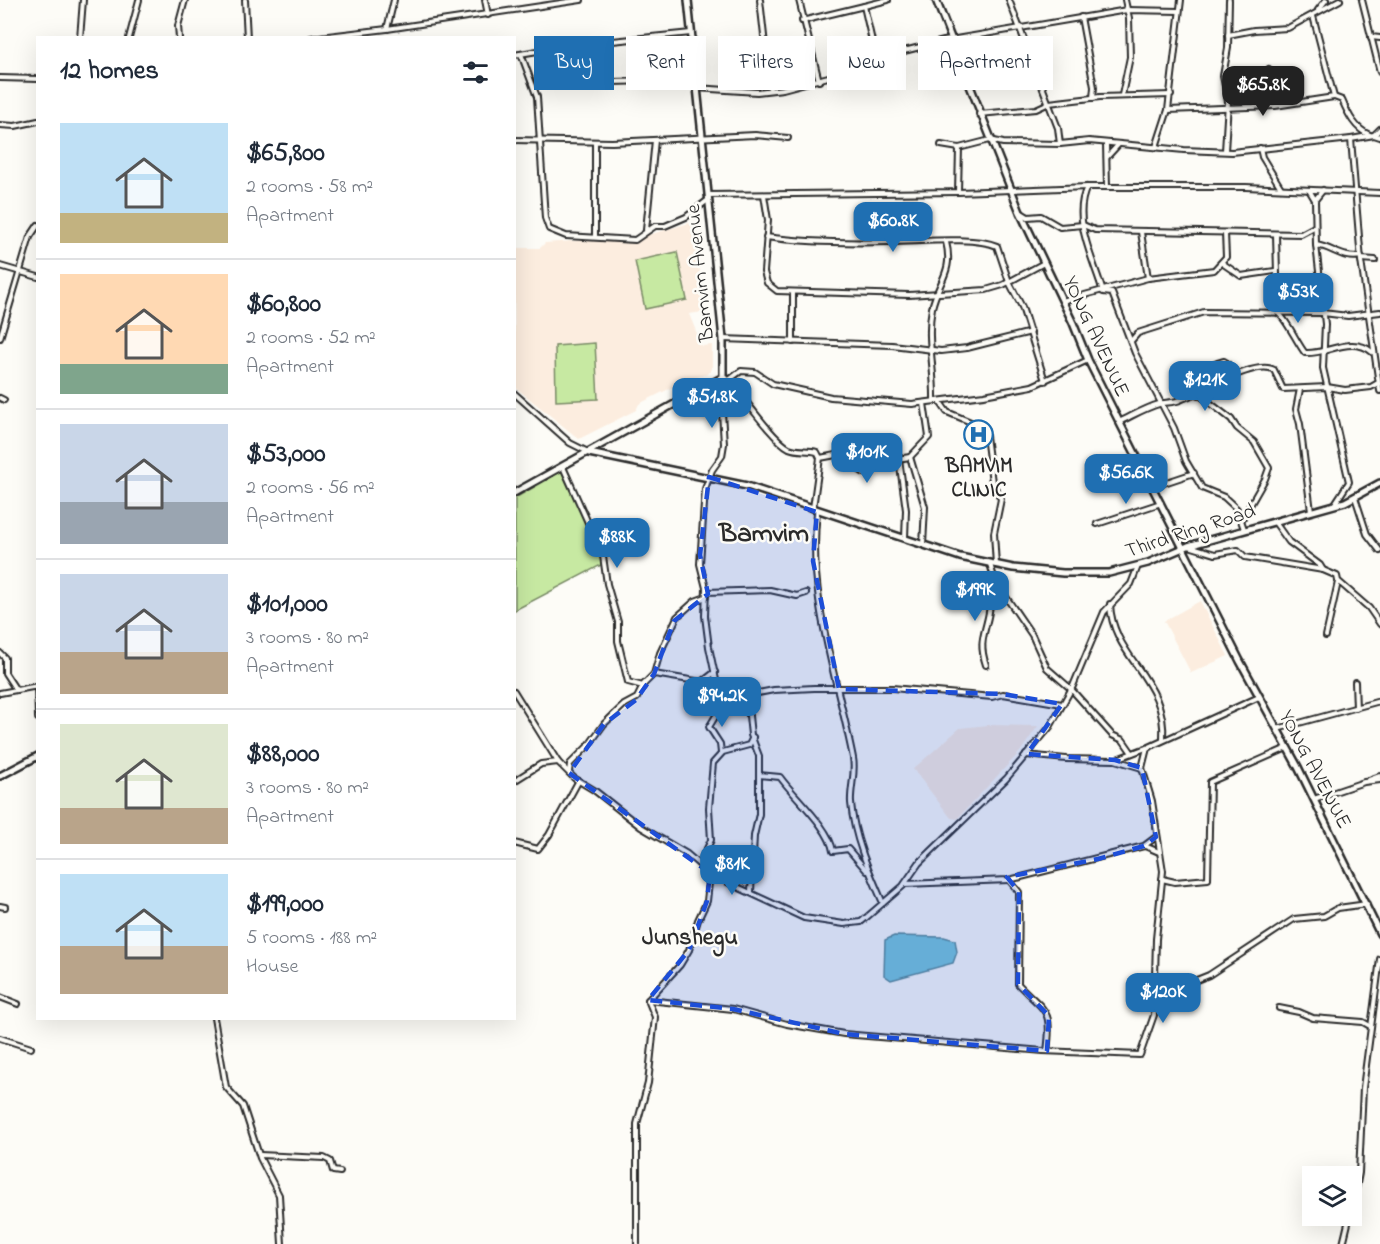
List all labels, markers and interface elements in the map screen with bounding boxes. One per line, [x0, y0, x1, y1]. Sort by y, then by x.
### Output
chip: Buy [534, 36, 614, 90]
chip: Rent [626, 36, 706, 90]
chip: Filters [718, 36, 815, 90]
chip: New [827, 36, 906, 90]
chip: Apartment [918, 36, 1053, 90]
text: 12 homes [60, 53, 159, 91]
icon: filters [459, 56, 492, 89]
pin: $65.8K [1214, 66, 1312, 117]
text: $65.8K [1236, 71, 1290, 100]
text: $65,800 [246, 135, 325, 173]
icon: home [108, 147, 180, 219]
text: 2 rooms · 58 m² [246, 173, 373, 202]
text: Apartment [246, 202, 334, 231]
street label: Bamvim Avenue [679, 202, 723, 344]
pin: $60.8K [844, 202, 942, 253]
text: $60.8K [868, 207, 918, 236]
street label: YONG AVENUE [1054, 271, 1136, 402]
pin: $53K [1262, 273, 1334, 324]
text: $53K [1277, 278, 1319, 307]
text: $60,800 [246, 286, 321, 324]
icon: home [108, 298, 180, 370]
text: 2 rooms · 52 m² [246, 324, 376, 353]
text: Apartment [246, 353, 334, 382]
pin: $121K [1163, 361, 1247, 412]
text: $121K [1183, 366, 1227, 395]
pin: $51.8K [663, 378, 761, 429]
text: $51.8K [686, 383, 738, 412]
hospital icon: BAMVIM CLINIC [963, 418, 995, 450]
pin: $101K [825, 433, 909, 484]
text: $53,000 [246, 436, 326, 474]
text: $101K [845, 438, 889, 467]
icon: home [108, 448, 180, 520]
place label: BAMVIM CLINIC [944, 452, 1013, 506]
pin: $56.6K [1077, 454, 1175, 505]
text: $56.6K [1099, 459, 1153, 488]
text: 2 rooms · 56 m² [246, 474, 375, 503]
street label: Third Ring Road [1122, 497, 1260, 569]
text: Apartment [246, 503, 334, 532]
district label: Bamvim [717, 515, 809, 554]
pin: $88K [581, 518, 653, 569]
text: $88K [599, 523, 635, 552]
pin: $199K [933, 571, 1017, 622]
text: $199K [955, 576, 995, 605]
text: $101,000 [246, 586, 328, 624]
icon: home [108, 598, 180, 670]
text: 3 rooms · 80 m² [246, 624, 369, 653]
text: Apartment [246, 653, 334, 682]
pin: $94.2K [673, 677, 771, 728]
text: $94.2K [697, 682, 747, 711]
street label: YONG AVENUE [1270, 705, 1358, 834]
text: $88,000 [246, 736, 319, 774]
icon: home [108, 748, 180, 820]
text: 3 rooms · 80 m² [246, 774, 369, 803]
text: Apartment [246, 803, 334, 832]
pin: $81K [696, 845, 768, 896]
text: $81K [714, 850, 750, 879]
text: $199,000 [246, 886, 324, 924]
icon: home [108, 898, 180, 970]
district label: Junshegu [642, 921, 738, 957]
text: 5 rooms · 188 m² [246, 924, 377, 953]
text: House [246, 953, 299, 982]
pin: $120K [1121, 973, 1205, 1024]
text: $120K [1140, 978, 1186, 1007]
map controls [1302, 1166, 1362, 1226]
button: layers [1302, 1166, 1362, 1226]

